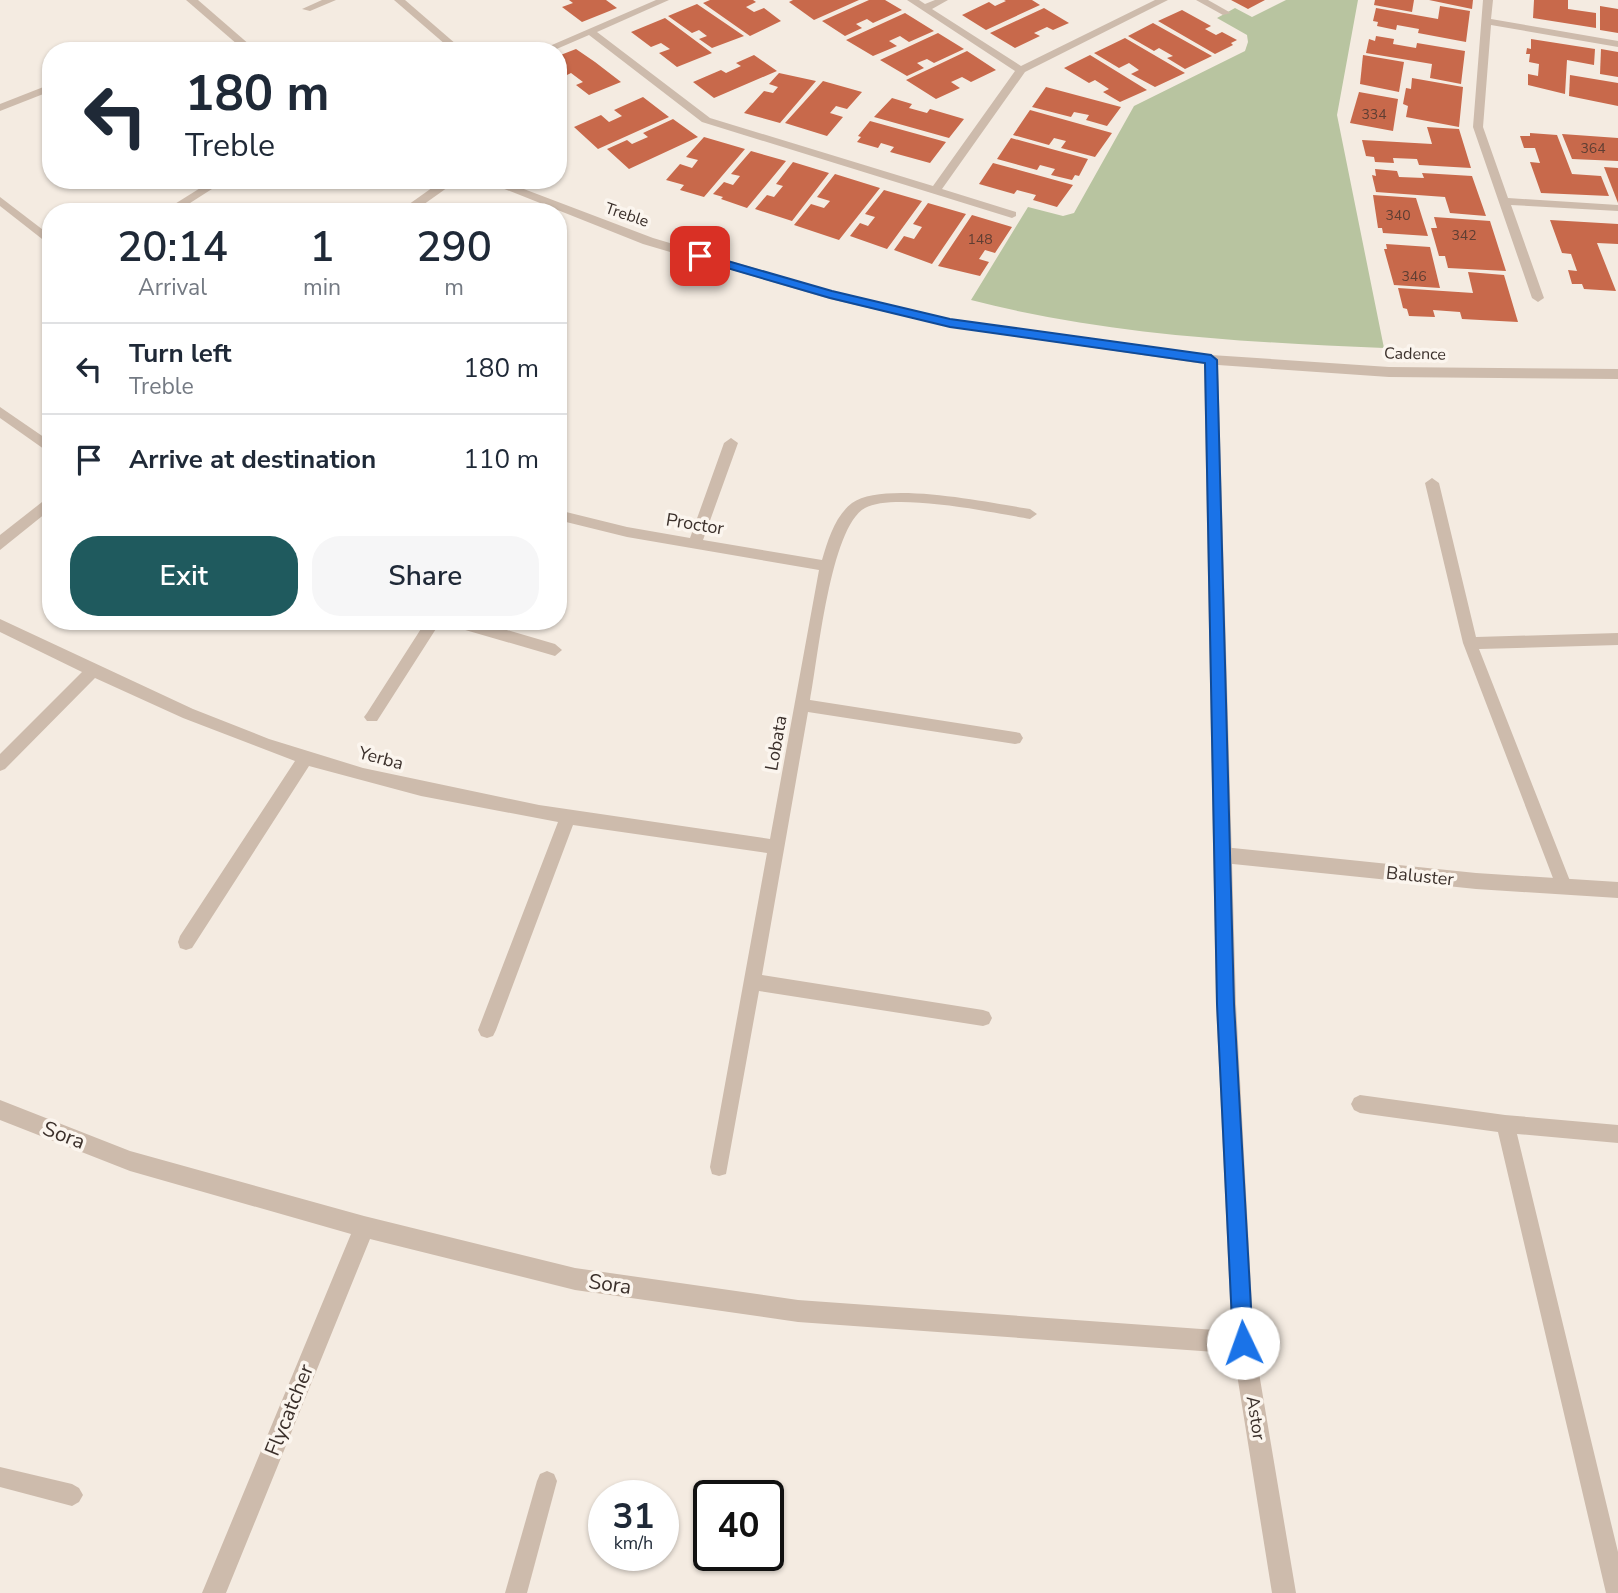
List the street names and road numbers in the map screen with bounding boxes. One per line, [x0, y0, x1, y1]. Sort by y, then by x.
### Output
street label: Treble [602, 197, 652, 233]
street label: Cadence [1384, 342, 1446, 366]
street label: Proctor [664, 508, 726, 541]
street label: Lobata [759, 714, 793, 772]
street label: Yerba [355, 740, 406, 775]
street label: Baluster [1385, 861, 1456, 892]
street label: Sora [39, 1114, 89, 1156]
street label: Sora [587, 1267, 633, 1301]
street label: Flycatcher [258, 1360, 320, 1460]
street label: Astor [1241, 1394, 1271, 1442]

